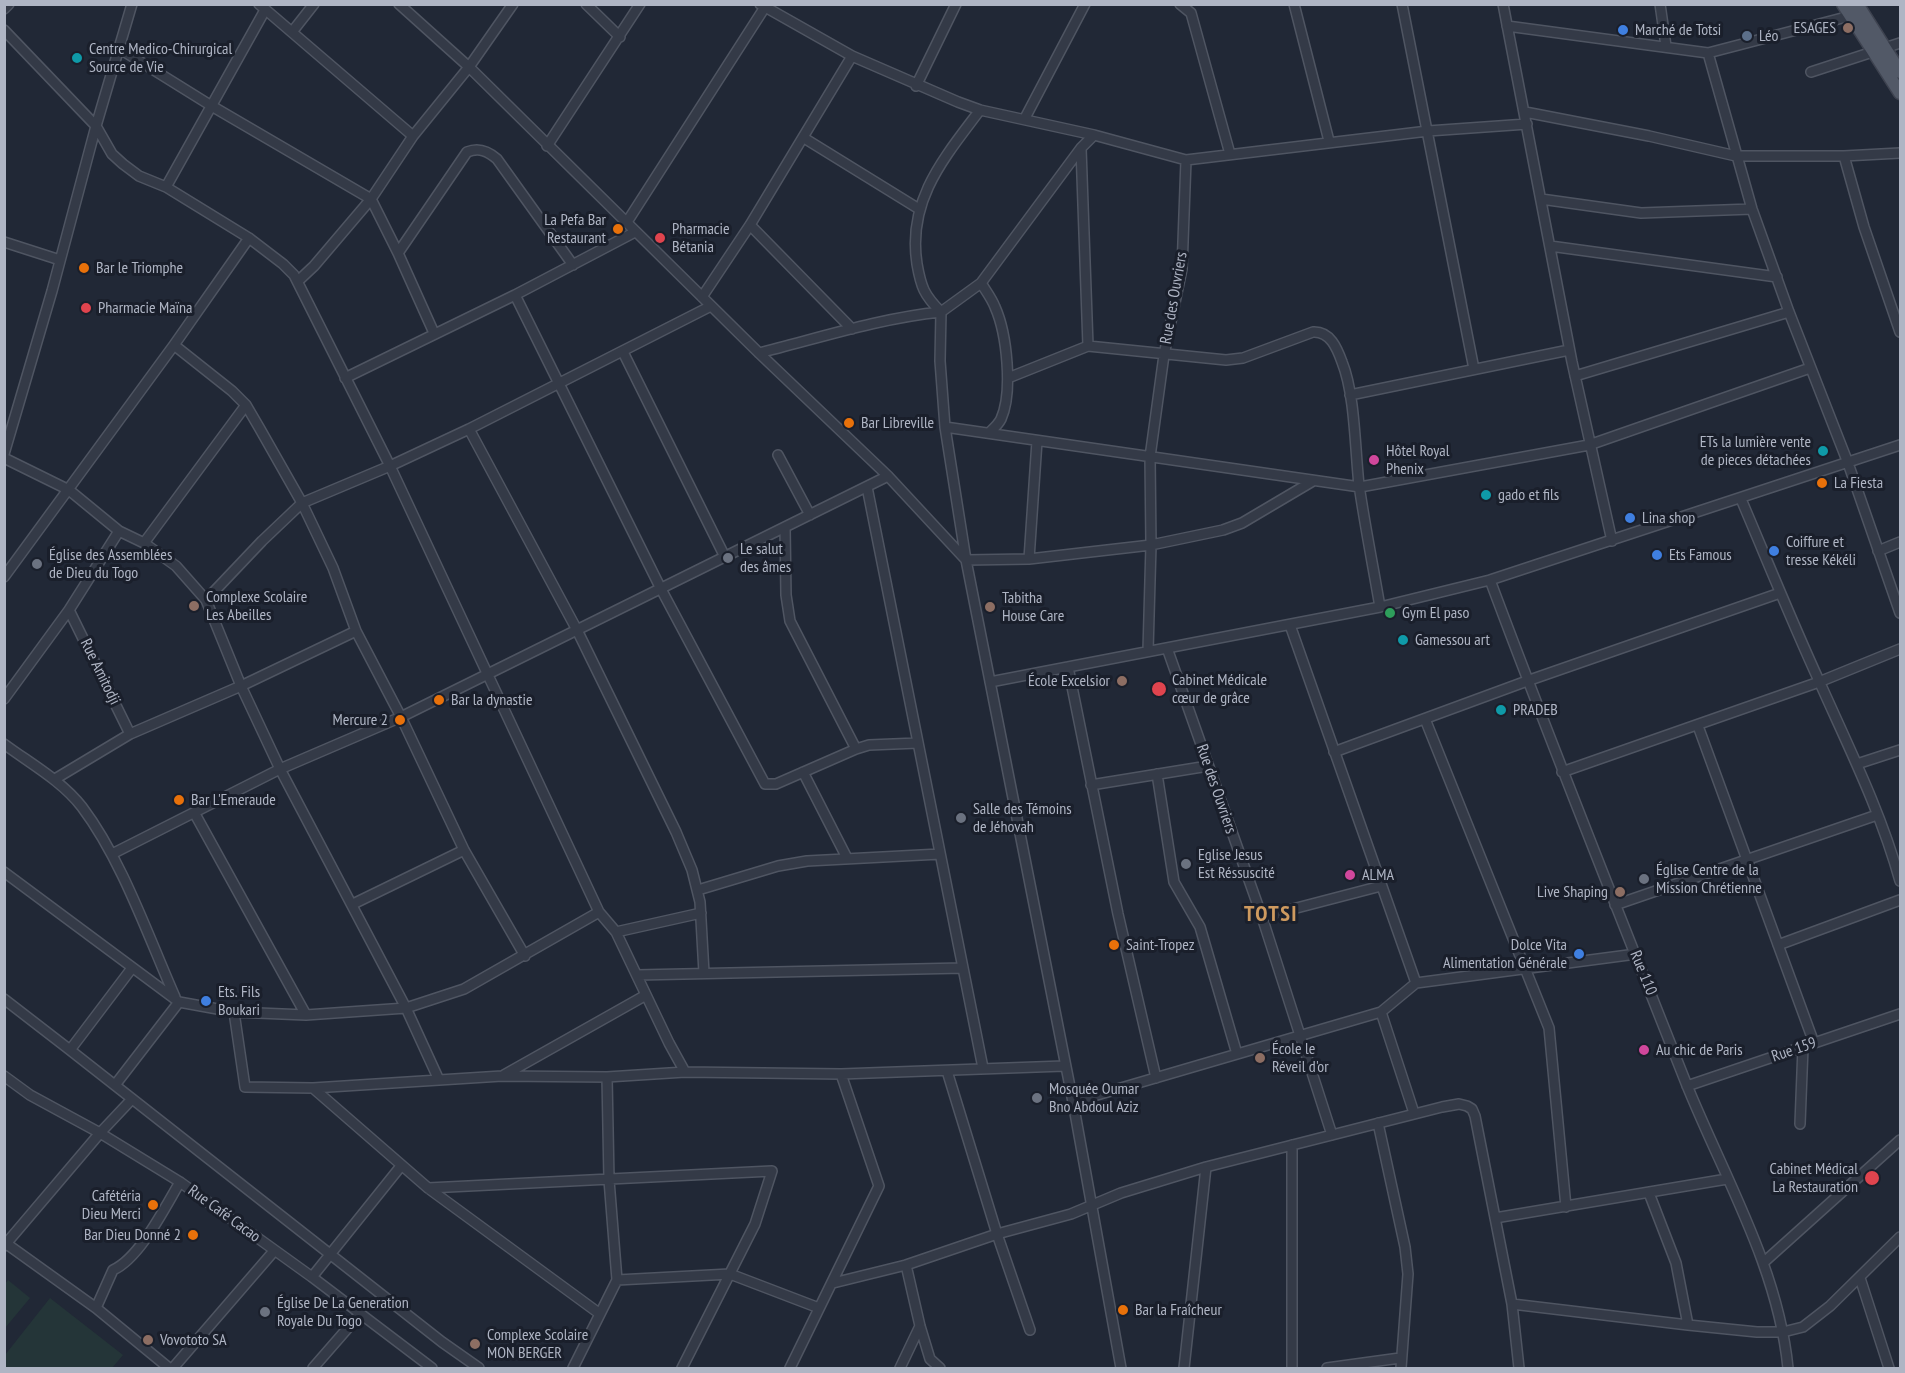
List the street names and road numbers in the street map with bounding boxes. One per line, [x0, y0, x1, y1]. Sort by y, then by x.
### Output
street label: Rue des Ouvriers [1156, 250, 1192, 346]
street label: Rue Amitodji [76, 636, 124, 708]
street label: Rue des Ouvriers [1192, 742, 1240, 836]
street label: Rue 110 [1625, 948, 1661, 998]
street label: Rue 159 [1769, 1033, 1819, 1067]
street label: Rue Café Cacao [184, 1181, 264, 1247]

